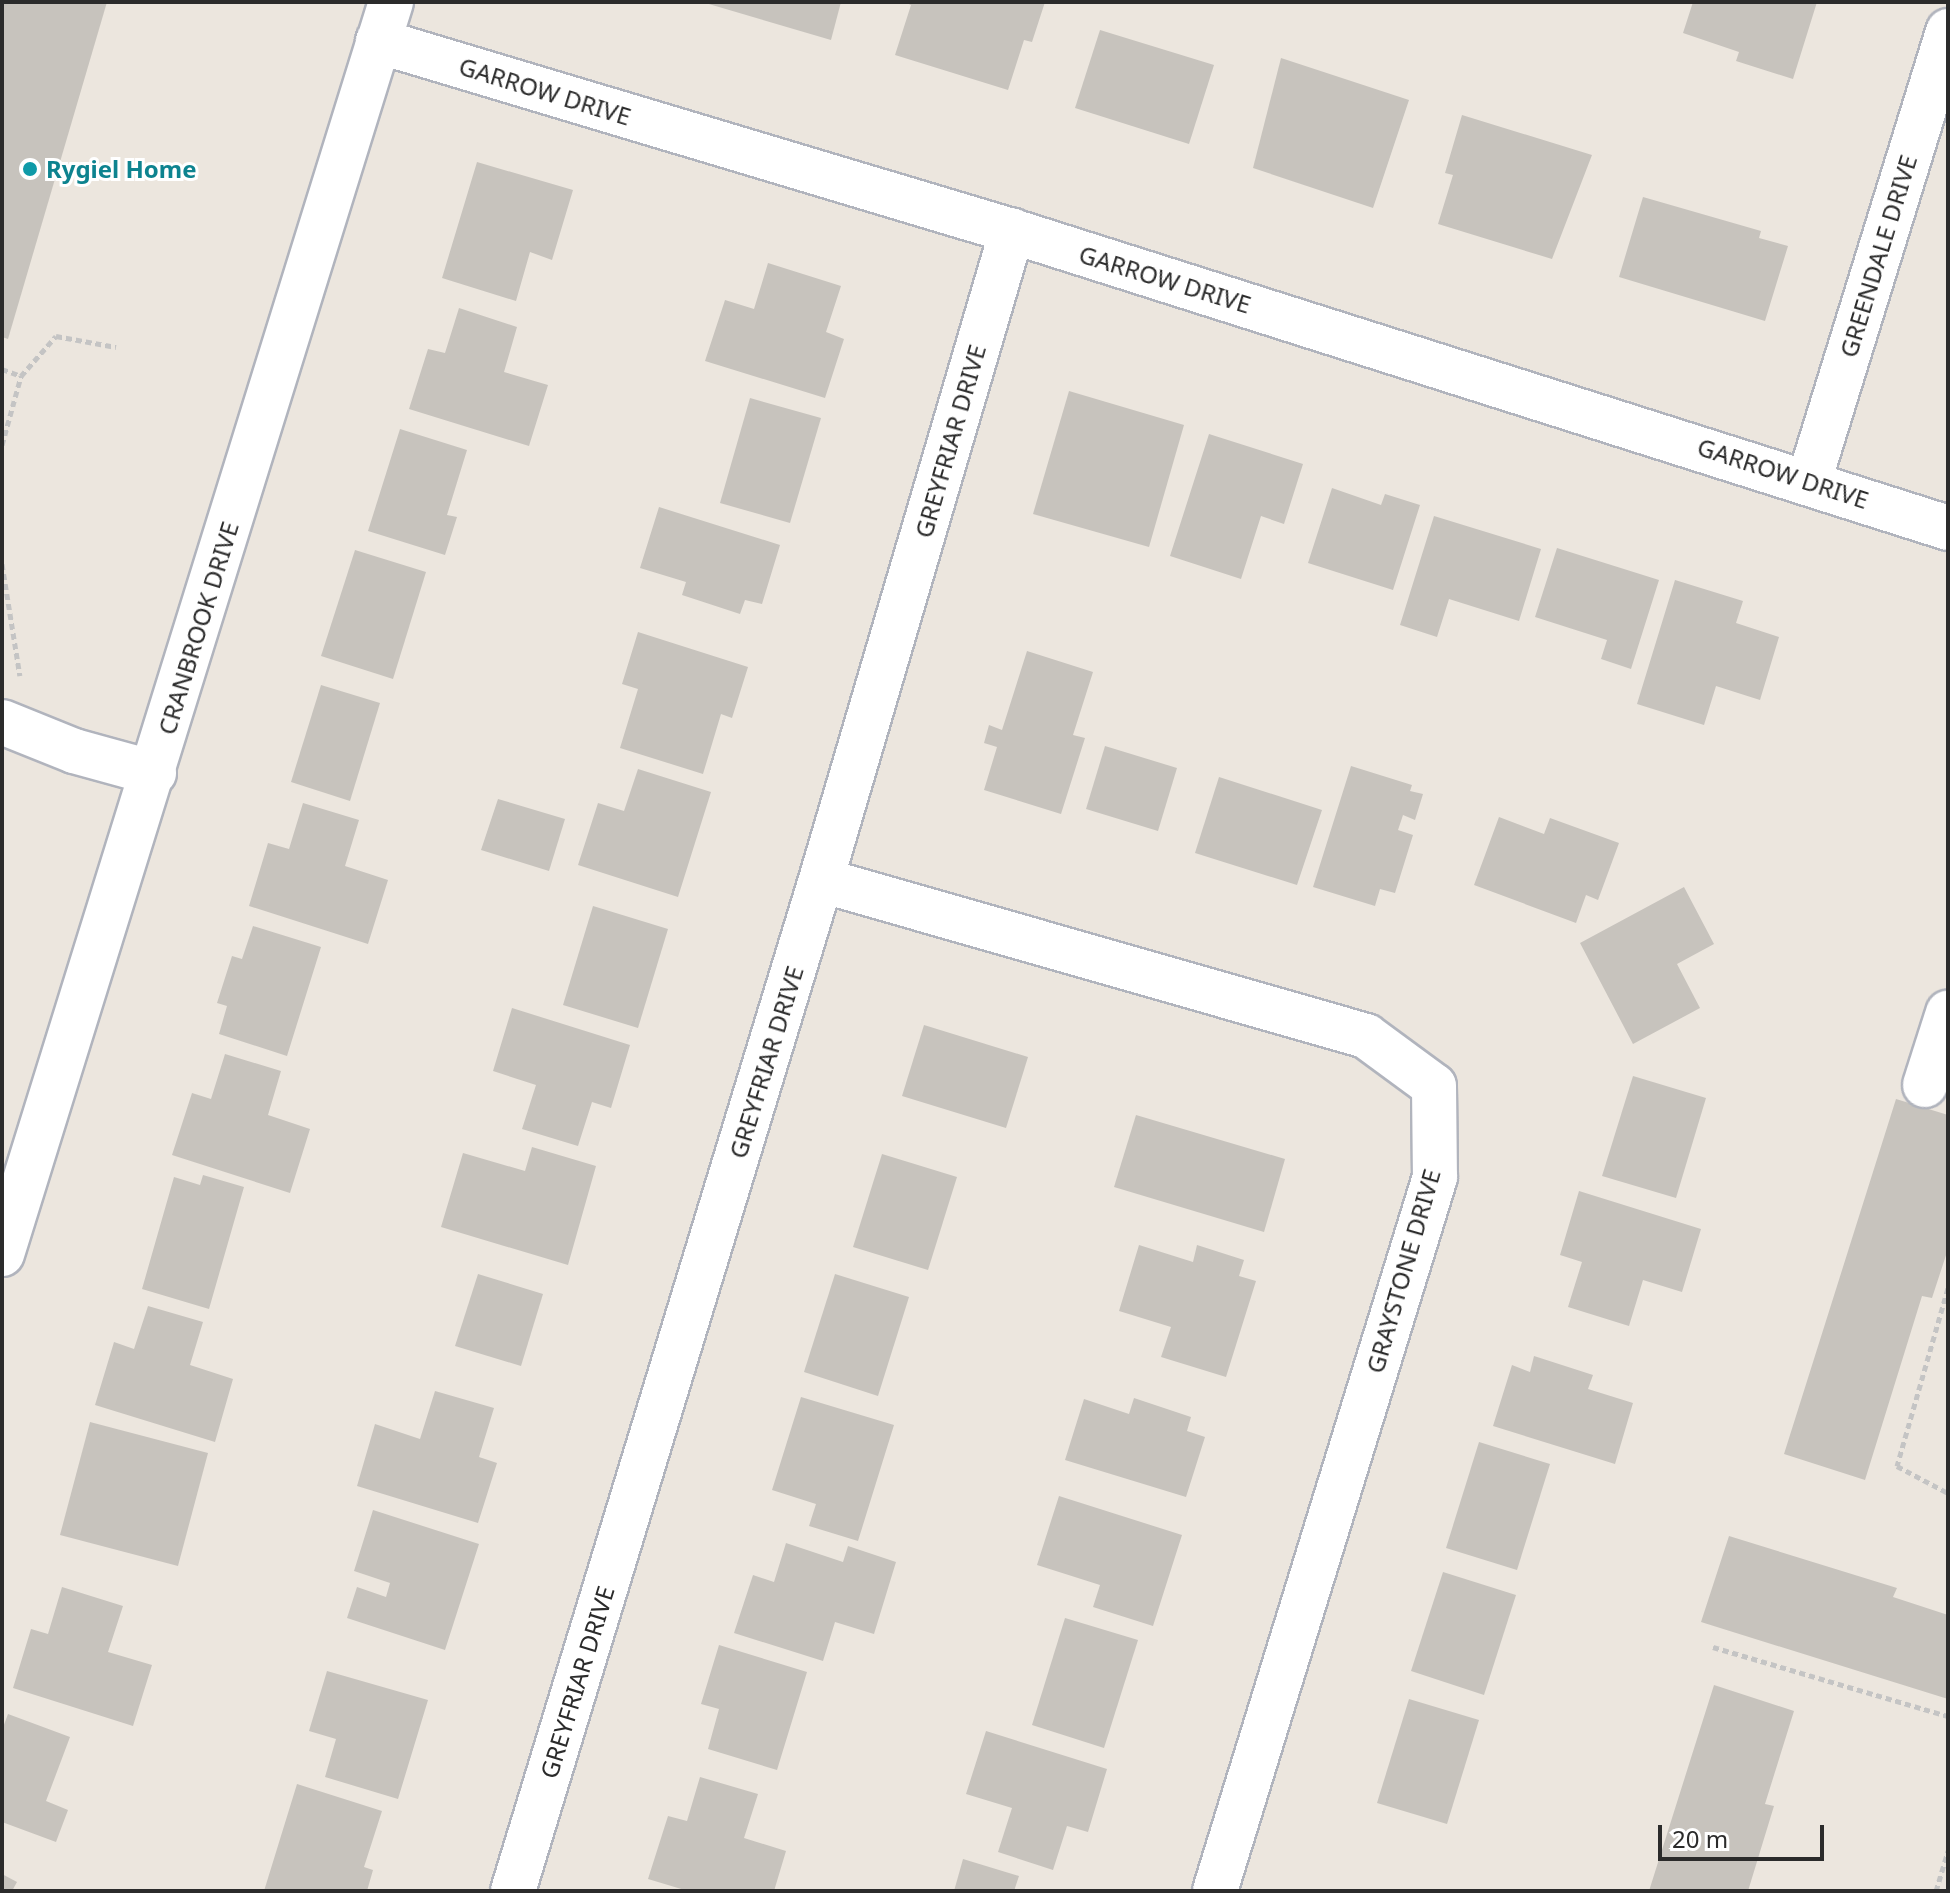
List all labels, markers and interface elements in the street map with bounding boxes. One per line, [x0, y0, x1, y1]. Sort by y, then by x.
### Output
street label: GARROW DRIVE [456, 51, 634, 131]
street label: GREENDALE DRIVE [1834, 151, 1922, 361]
place label: Rygiel Home [46, 155, 197, 183]
marker: Rygiel Home [21, 160, 39, 178]
street label: GARROW DRIVE [1076, 239, 1254, 319]
street label: GREYFRIAR DRIVE [909, 341, 991, 541]
street label: GARROW DRIVE [1694, 432, 1872, 514]
street label: CRANBROOK DRIVE [152, 518, 244, 738]
street label: GREYFRIAR DRIVE [723, 962, 809, 1162]
street label: GRAYSTONE DRIVE [1360, 1166, 1446, 1376]
street label: GREYFRIAR DRIVE [534, 1582, 620, 1782]
scale bar [1662, 1809, 1828, 1859]
text: 20 m [1672, 1822, 1728, 1855]

